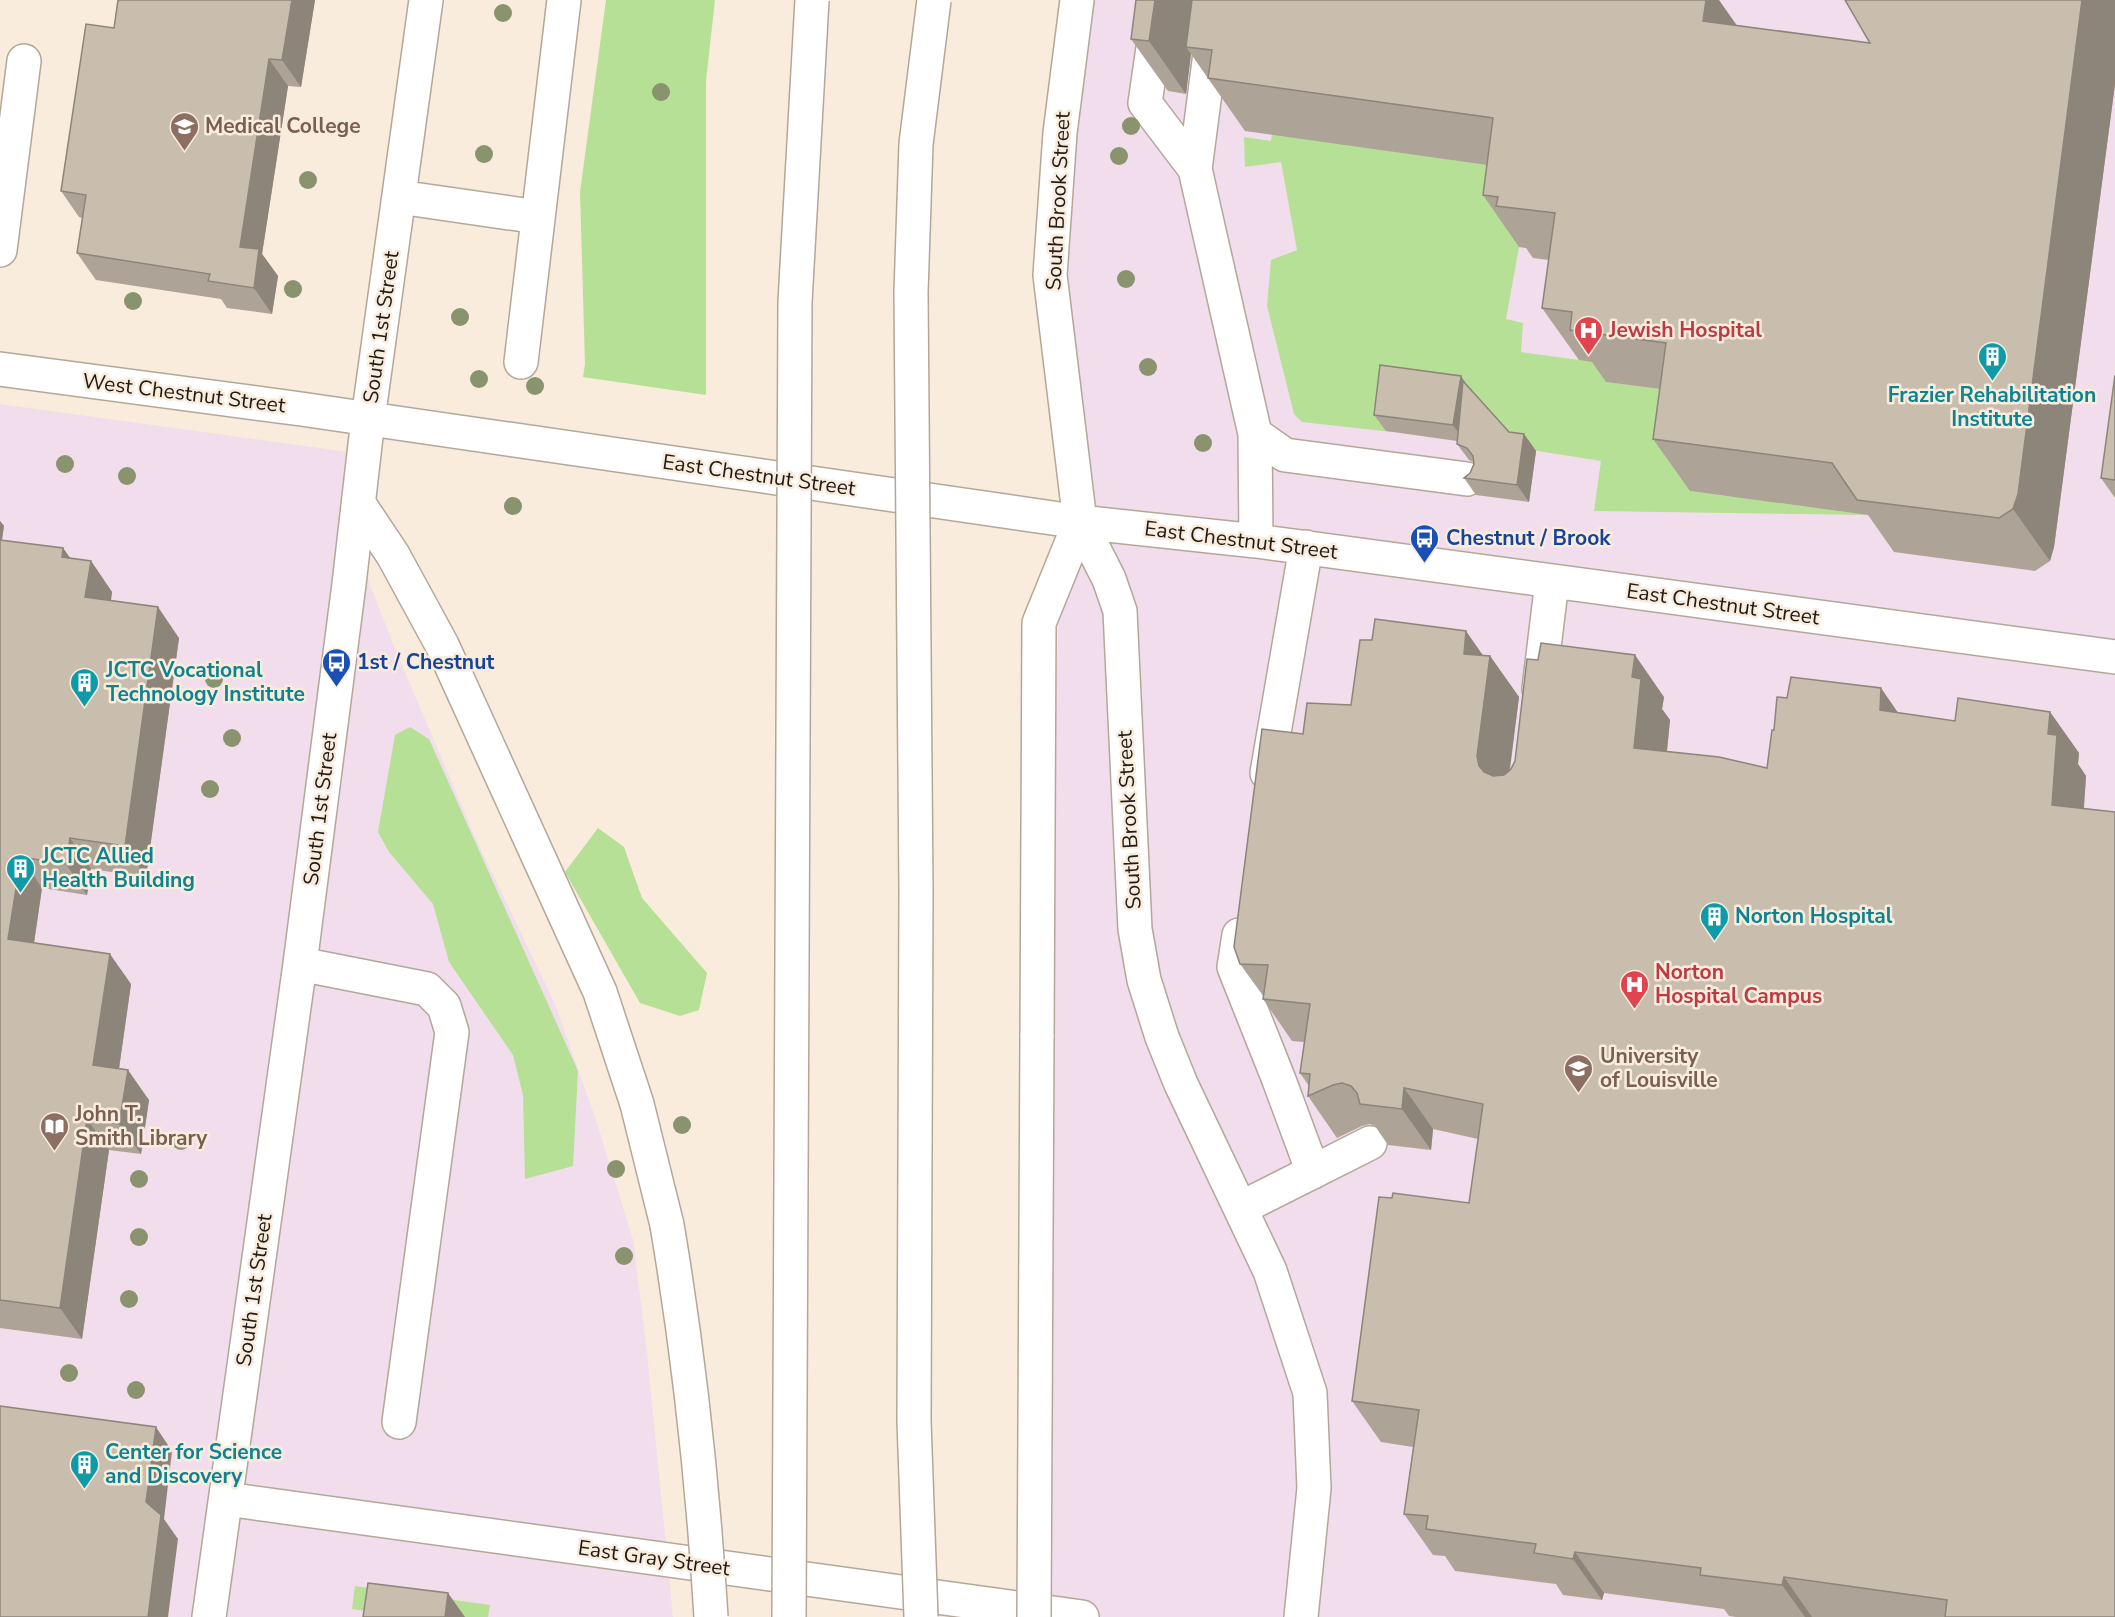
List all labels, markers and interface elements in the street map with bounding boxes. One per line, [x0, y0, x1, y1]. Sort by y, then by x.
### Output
school or university icon: Medical College [168, 110, 200, 152]
street label: South Brook Street [1039, 110, 1077, 291]
place label: Medical College [205, 112, 361, 140]
street label: South 1st Street [356, 248, 406, 405]
hospital icon: Jewish Hospital [1572, 314, 1604, 356]
place label: Jewish Hospital [1608, 316, 1762, 344]
building icon: Frazier Rehabilitation Institute [1976, 340, 2008, 382]
street label: West Chestnut Street [81, 367, 288, 419]
place label: Frazier Rehabilitation Institute [1888, 381, 2096, 433]
street label: East Chestnut Street [661, 448, 858, 502]
street label: East Chestnut Street [1143, 514, 1340, 566]
bus stop icon: Chestnut / Brook [1409, 522, 1441, 564]
place label: Chestnut / Brook [1446, 524, 1611, 552]
street label: East Chestnut Street [1625, 577, 1822, 631]
bus stop icon: 1st / Chestnut [320, 646, 352, 688]
place label: 1st / Chestnut [357, 648, 495, 676]
place label: JCTC Vocational Technology Institute [105, 656, 305, 708]
building icon: JCTC Vocational Technology Institute [69, 666, 101, 708]
street label: South Brook Street [1110, 729, 1148, 910]
street label: South 1st Street [297, 730, 343, 887]
place label: JCTC Allied Health Building [41, 842, 195, 894]
building icon: JCTC Allied Health Building [5, 852, 37, 894]
building icon: Norton Hospital [1698, 900, 1730, 942]
place label: Norton Hospital [1735, 902, 1893, 930]
place label: Norton Hospital Campus [1655, 958, 1822, 1010]
hospital icon: Norton Hospital Campus [1618, 968, 1650, 1010]
place label: University of Louisville [1600, 1042, 1718, 1094]
school or university icon: University of Louisville [1563, 1052, 1595, 1094]
place label: John T. Smith Library [74, 1100, 208, 1152]
library icon: John T. Smith Library [38, 1110, 70, 1152]
street label: South 1st Street [229, 1211, 279, 1368]
place label: Center for Science and Discovery [105, 1438, 282, 1490]
building icon: Center for Science and Discovery [68, 1448, 100, 1490]
street label: East Gray Street [576, 1533, 732, 1583]

